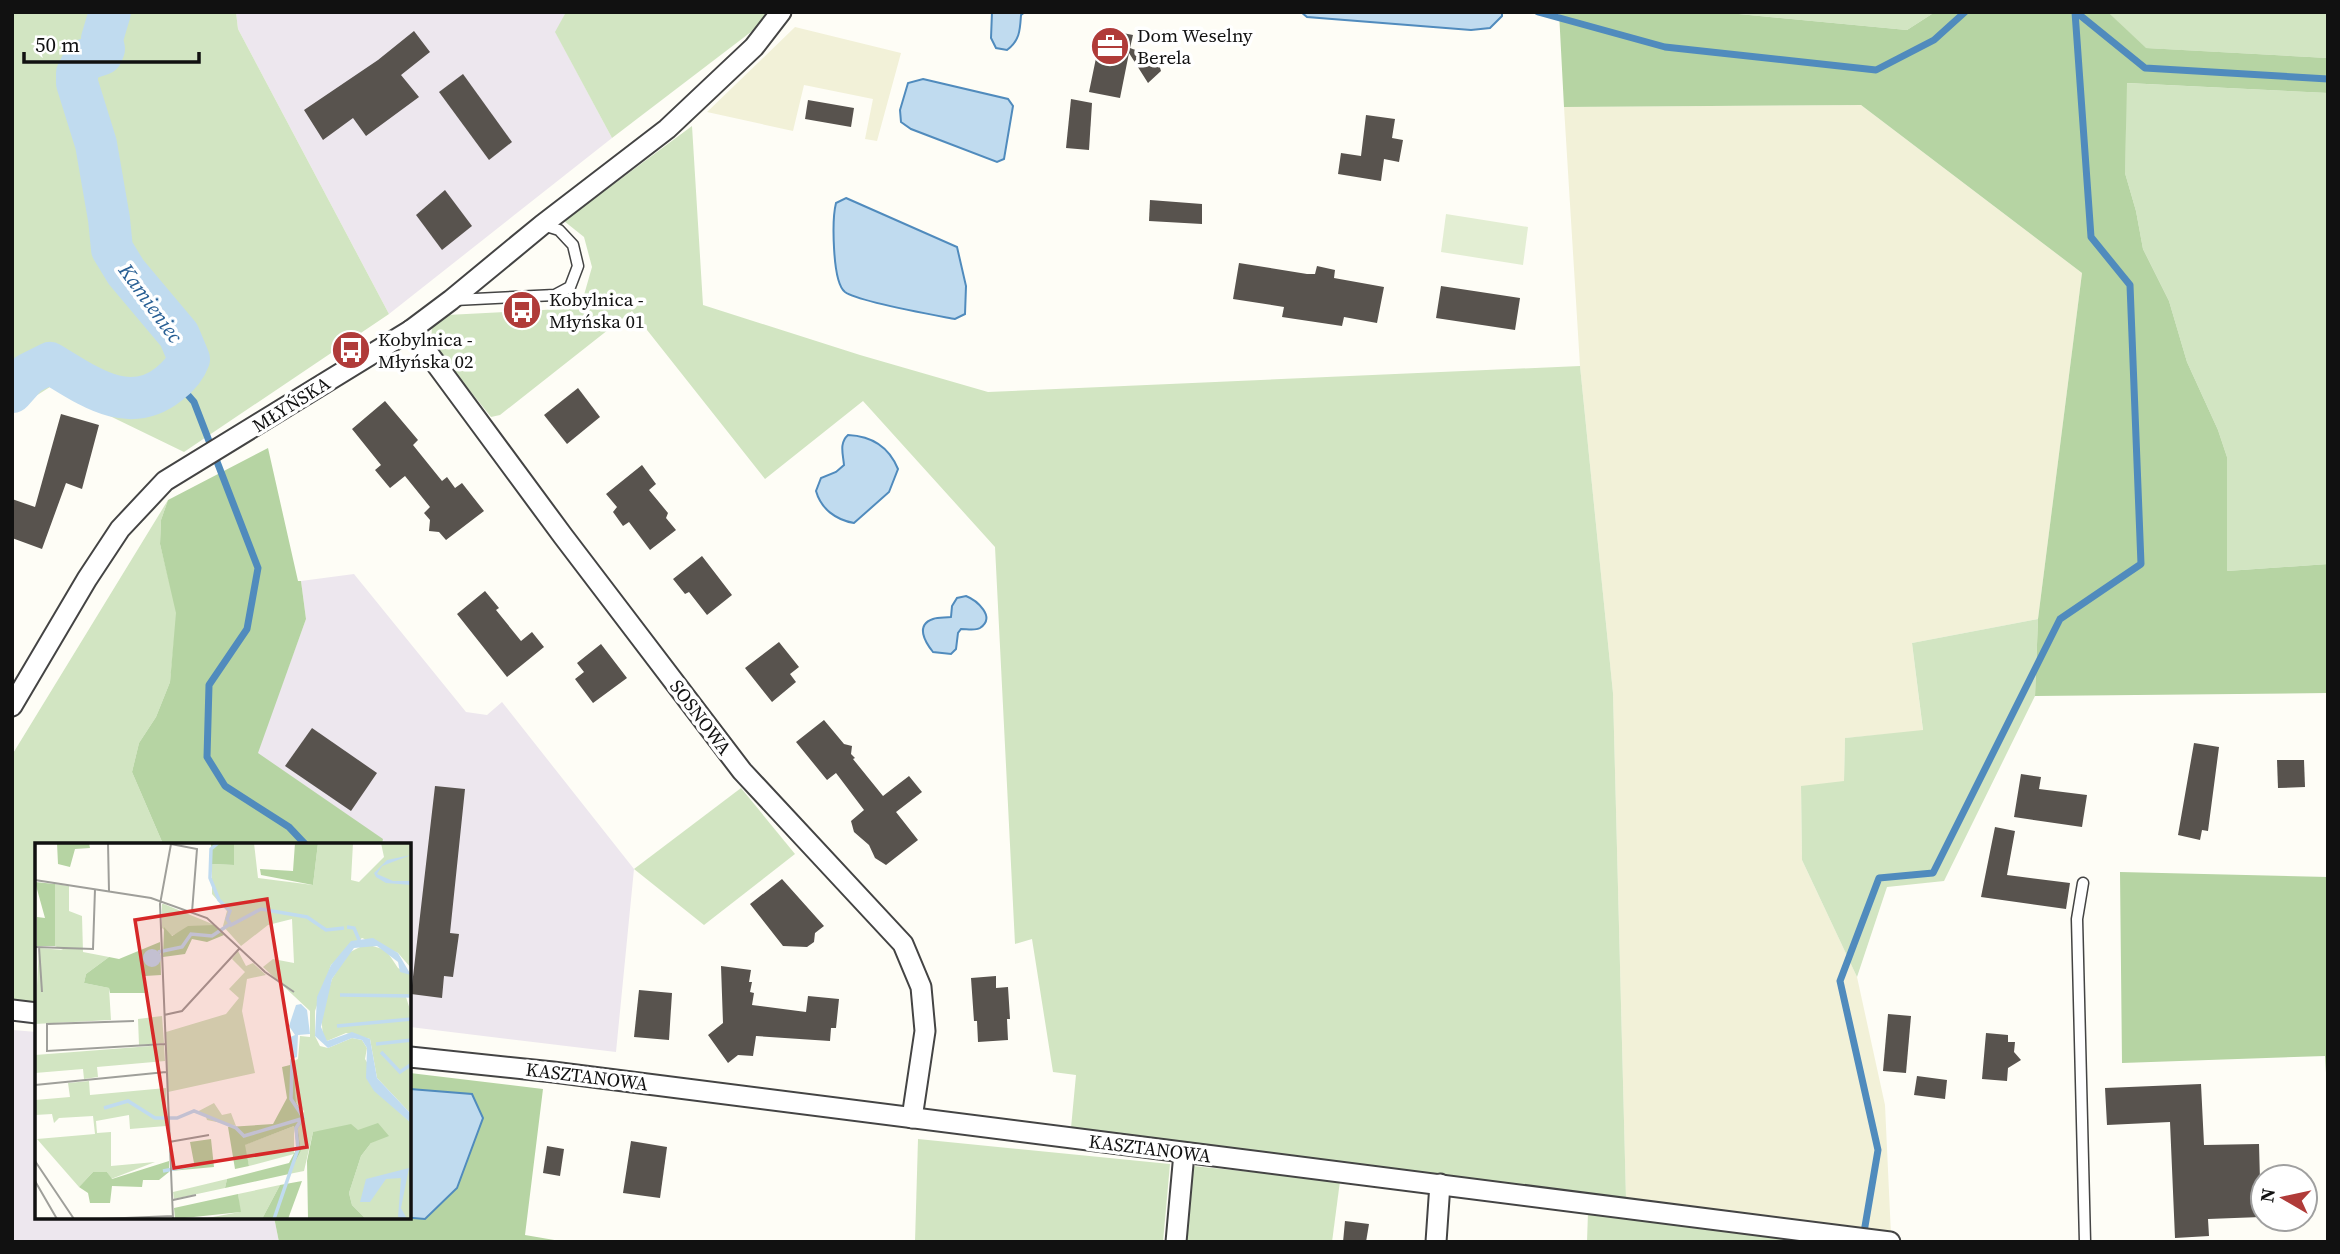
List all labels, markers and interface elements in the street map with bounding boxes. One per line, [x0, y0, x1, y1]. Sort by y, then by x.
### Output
scale bar [24, 21, 200, 65]
place label: Dom Weselny Berela [1137, 22, 1253, 70]
office icon: Dom Weselny Berela [1089, 25, 1131, 67]
text: 50 m [35, 30, 80, 59]
water label: Kamieniec [112, 256, 190, 349]
place label: Kobylnica - Młyńska 01 [549, 286, 644, 334]
bus stop icon: Kobylnica - Młyńska 01 [501, 289, 543, 331]
place label: Kobylnica - Młyńska 02 [378, 326, 473, 374]
bus stop icon: Kobylnica - Młyńska 02 [330, 329, 372, 371]
street label: MŁYŃSKA [247, 370, 335, 438]
street label: SOSNOWA [664, 674, 738, 760]
inset map [35, 843, 411, 1219]
street label: KASZTANOWA [524, 1056, 650, 1096]
street label: KASZTANOWA [1087, 1128, 1213, 1168]
north arrow [2249, 1163, 2319, 1233]
text: N [2253, 1186, 2281, 1204]

